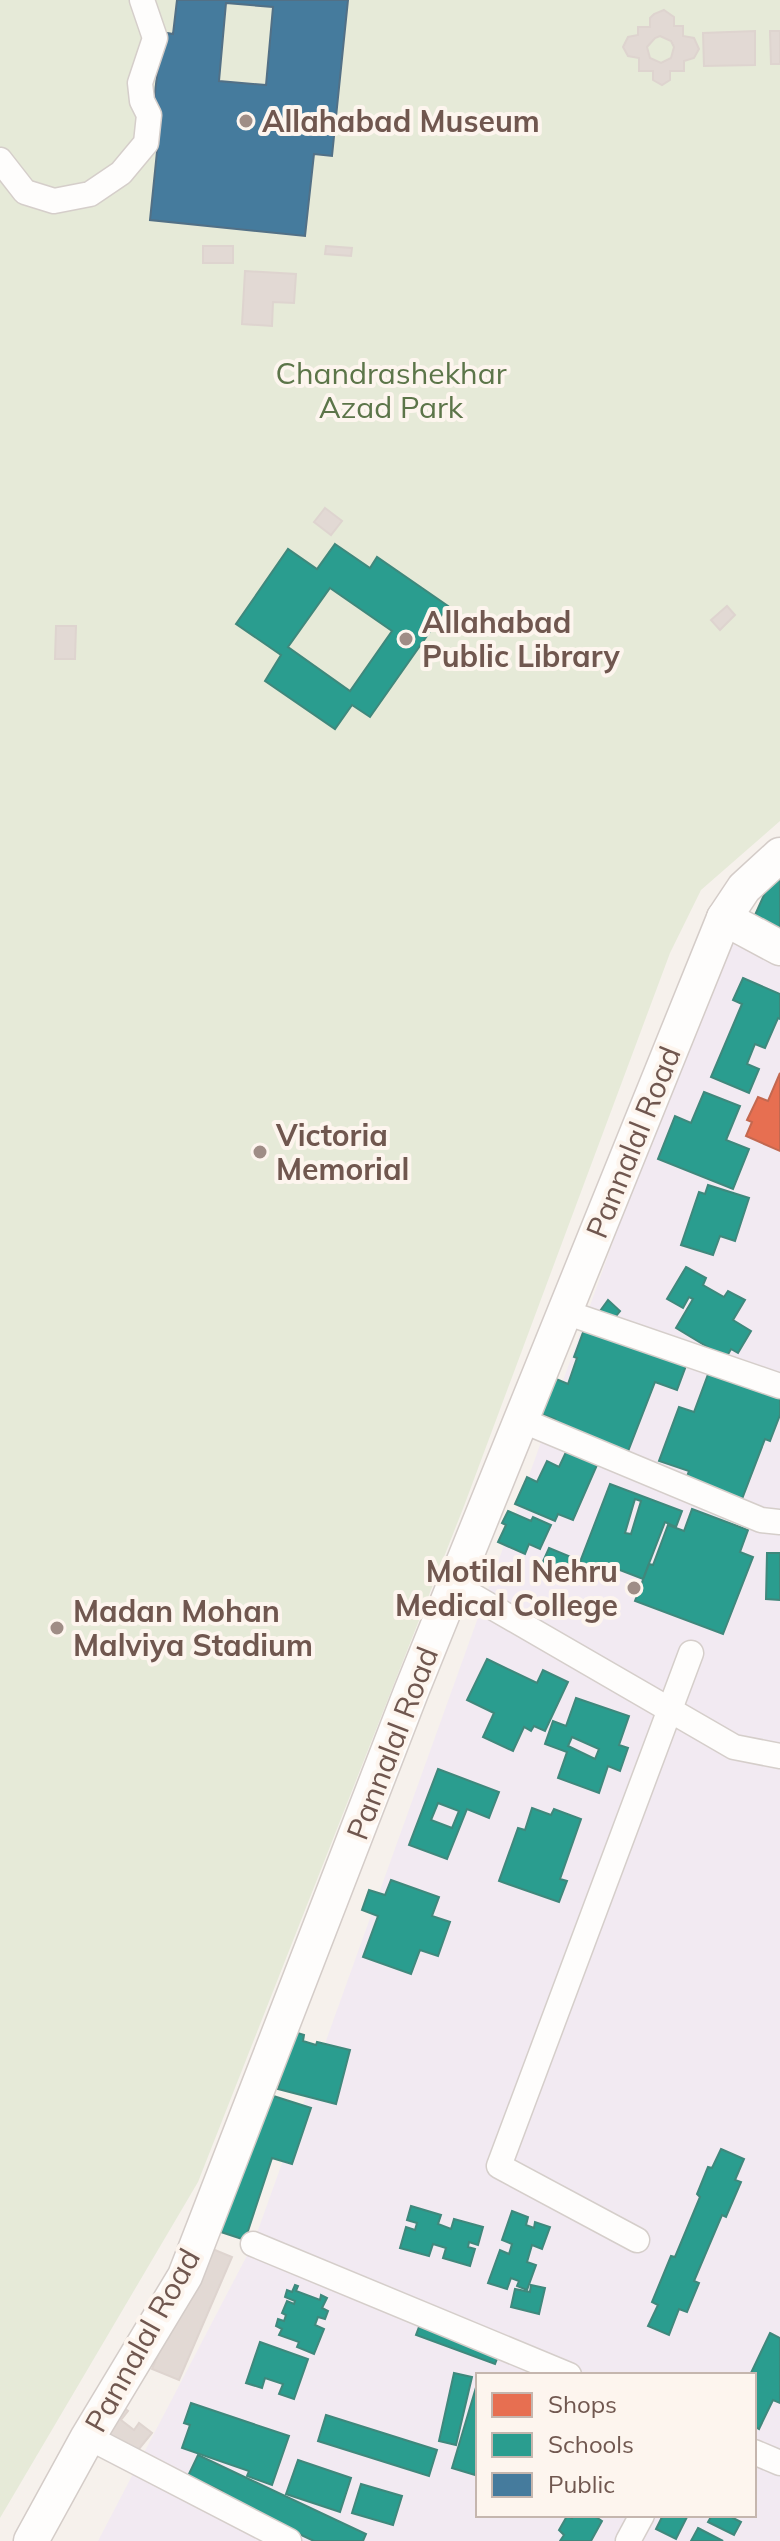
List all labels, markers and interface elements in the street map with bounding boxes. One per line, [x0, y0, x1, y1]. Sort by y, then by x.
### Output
place label: Allahabad Museum [262, 102, 540, 140]
marker: Allahabad Museum [237, 112, 255, 130]
park label: Chandrashekhar Azad Park [275, 354, 507, 426]
place label: Allahabad Public Library [422, 603, 620, 675]
marker: Allahabad Public Library [397, 630, 415, 648]
street label: Pannalal Road [577, 1040, 689, 1244]
place label: Victoria Memorial [275, 1116, 409, 1188]
marker: Victoria Memorial [251, 1143, 269, 1161]
place label: Motilal Nehru Medical College [395, 1552, 618, 1624]
marker: Motilal Nehru Medical College [625, 1579, 643, 1597]
place label: Madan Mohan Malviya Stadium [73, 1592, 313, 1664]
marker: Madan Mohan Malviya Stadium [48, 1619, 66, 1637]
street label: Pannalal Road [338, 1641, 446, 1845]
street label: Pannalal Road [76, 2242, 208, 2438]
legend [476, 2373, 756, 2517]
text: Shops [548, 2389, 617, 2419]
text: Schools [548, 2429, 634, 2459]
text: Public [548, 2469, 615, 2499]

